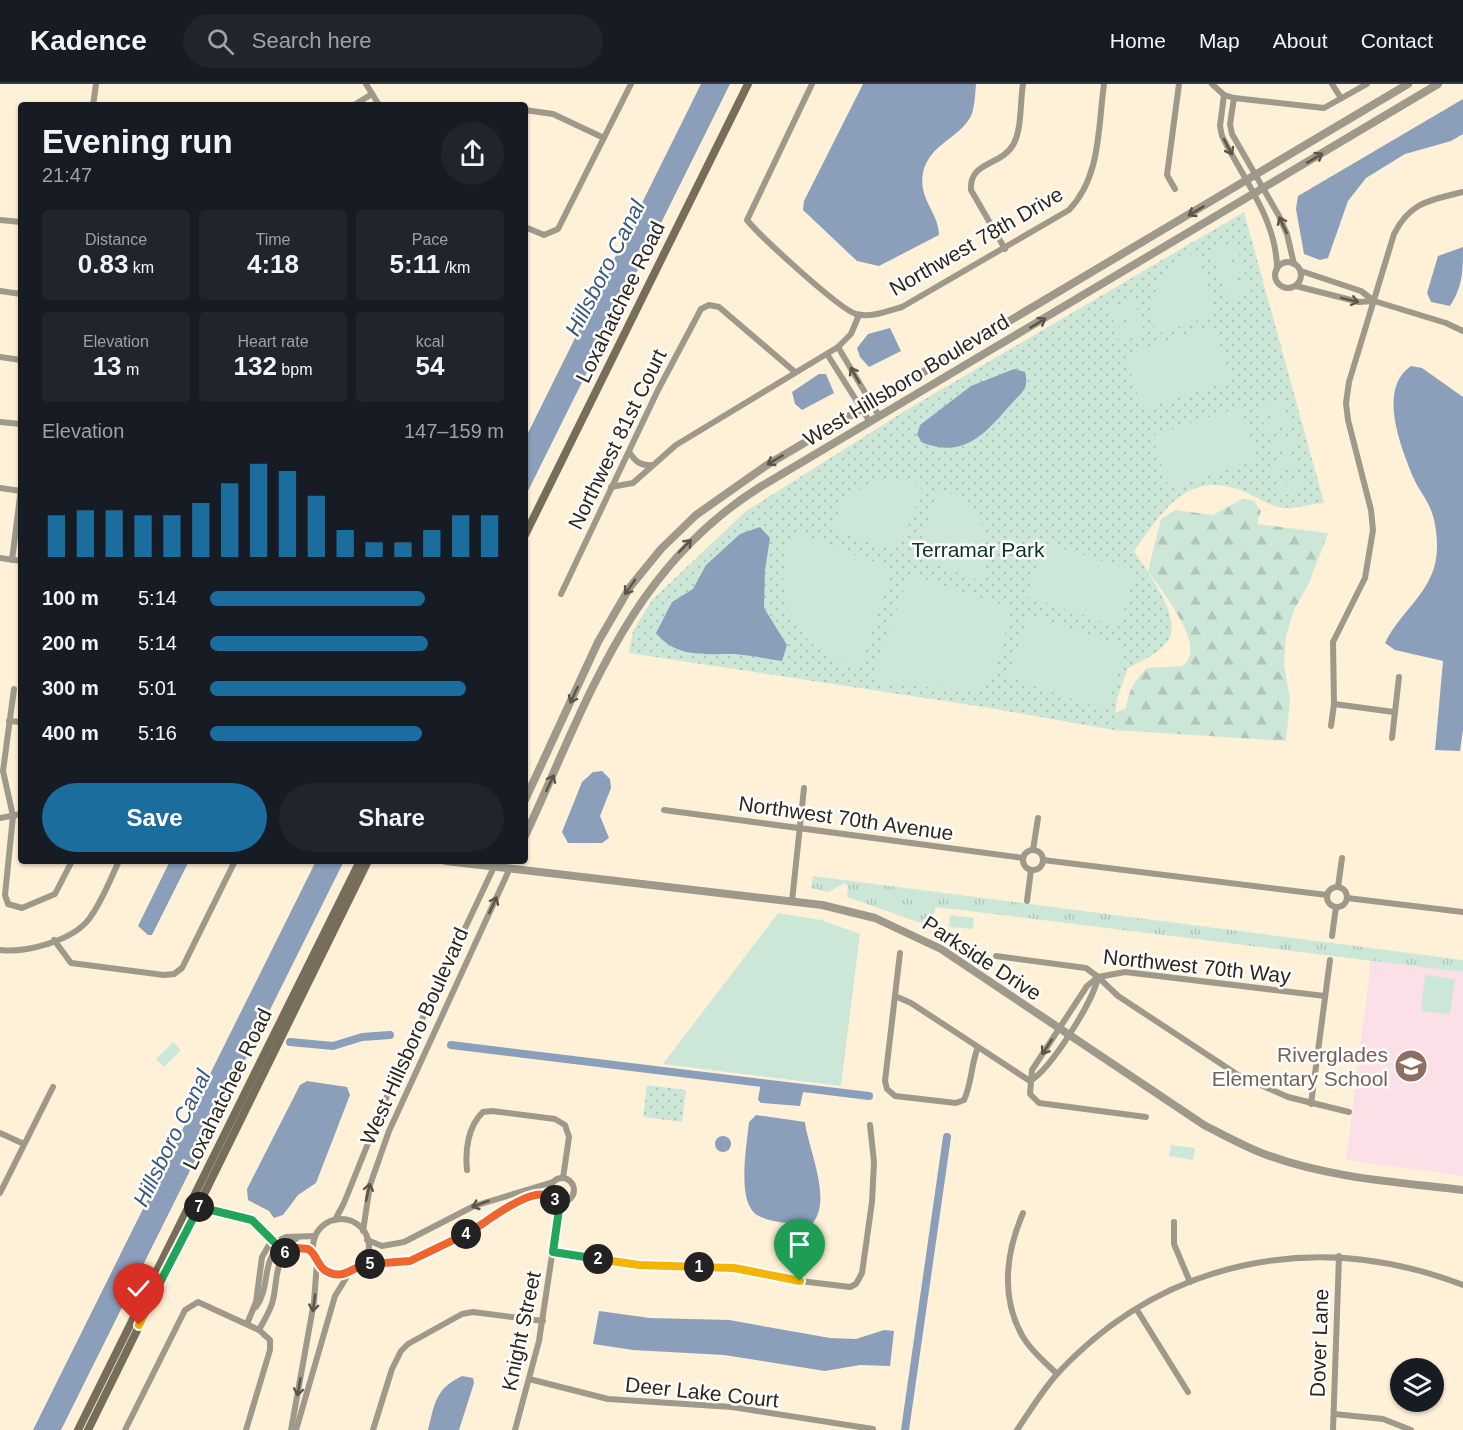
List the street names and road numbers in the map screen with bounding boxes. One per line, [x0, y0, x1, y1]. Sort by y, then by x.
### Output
street label: Northwest 78th Drive [885, 182, 1067, 300]
street label: Loxahatchee Road [571, 218, 669, 386]
street label: West Hillsboro Boulevard [799, 310, 1013, 450]
street label: Northwest 81st Court [563, 345, 671, 533]
street label: Northwest 70th Avenue [737, 792, 955, 844]
street label: Parkside Drive [918, 911, 1046, 1005]
street label: West Hillsboro Boulevard [356, 924, 472, 1148]
street label: Northwest 70th Way [1102, 945, 1292, 987]
street label: Loxahatchee Road [178, 1005, 276, 1173]
street label: Knight Street [497, 1269, 545, 1393]
street label: Dover Lane [1306, 1288, 1332, 1398]
street label: Deer Lake Court [624, 1373, 780, 1412]

